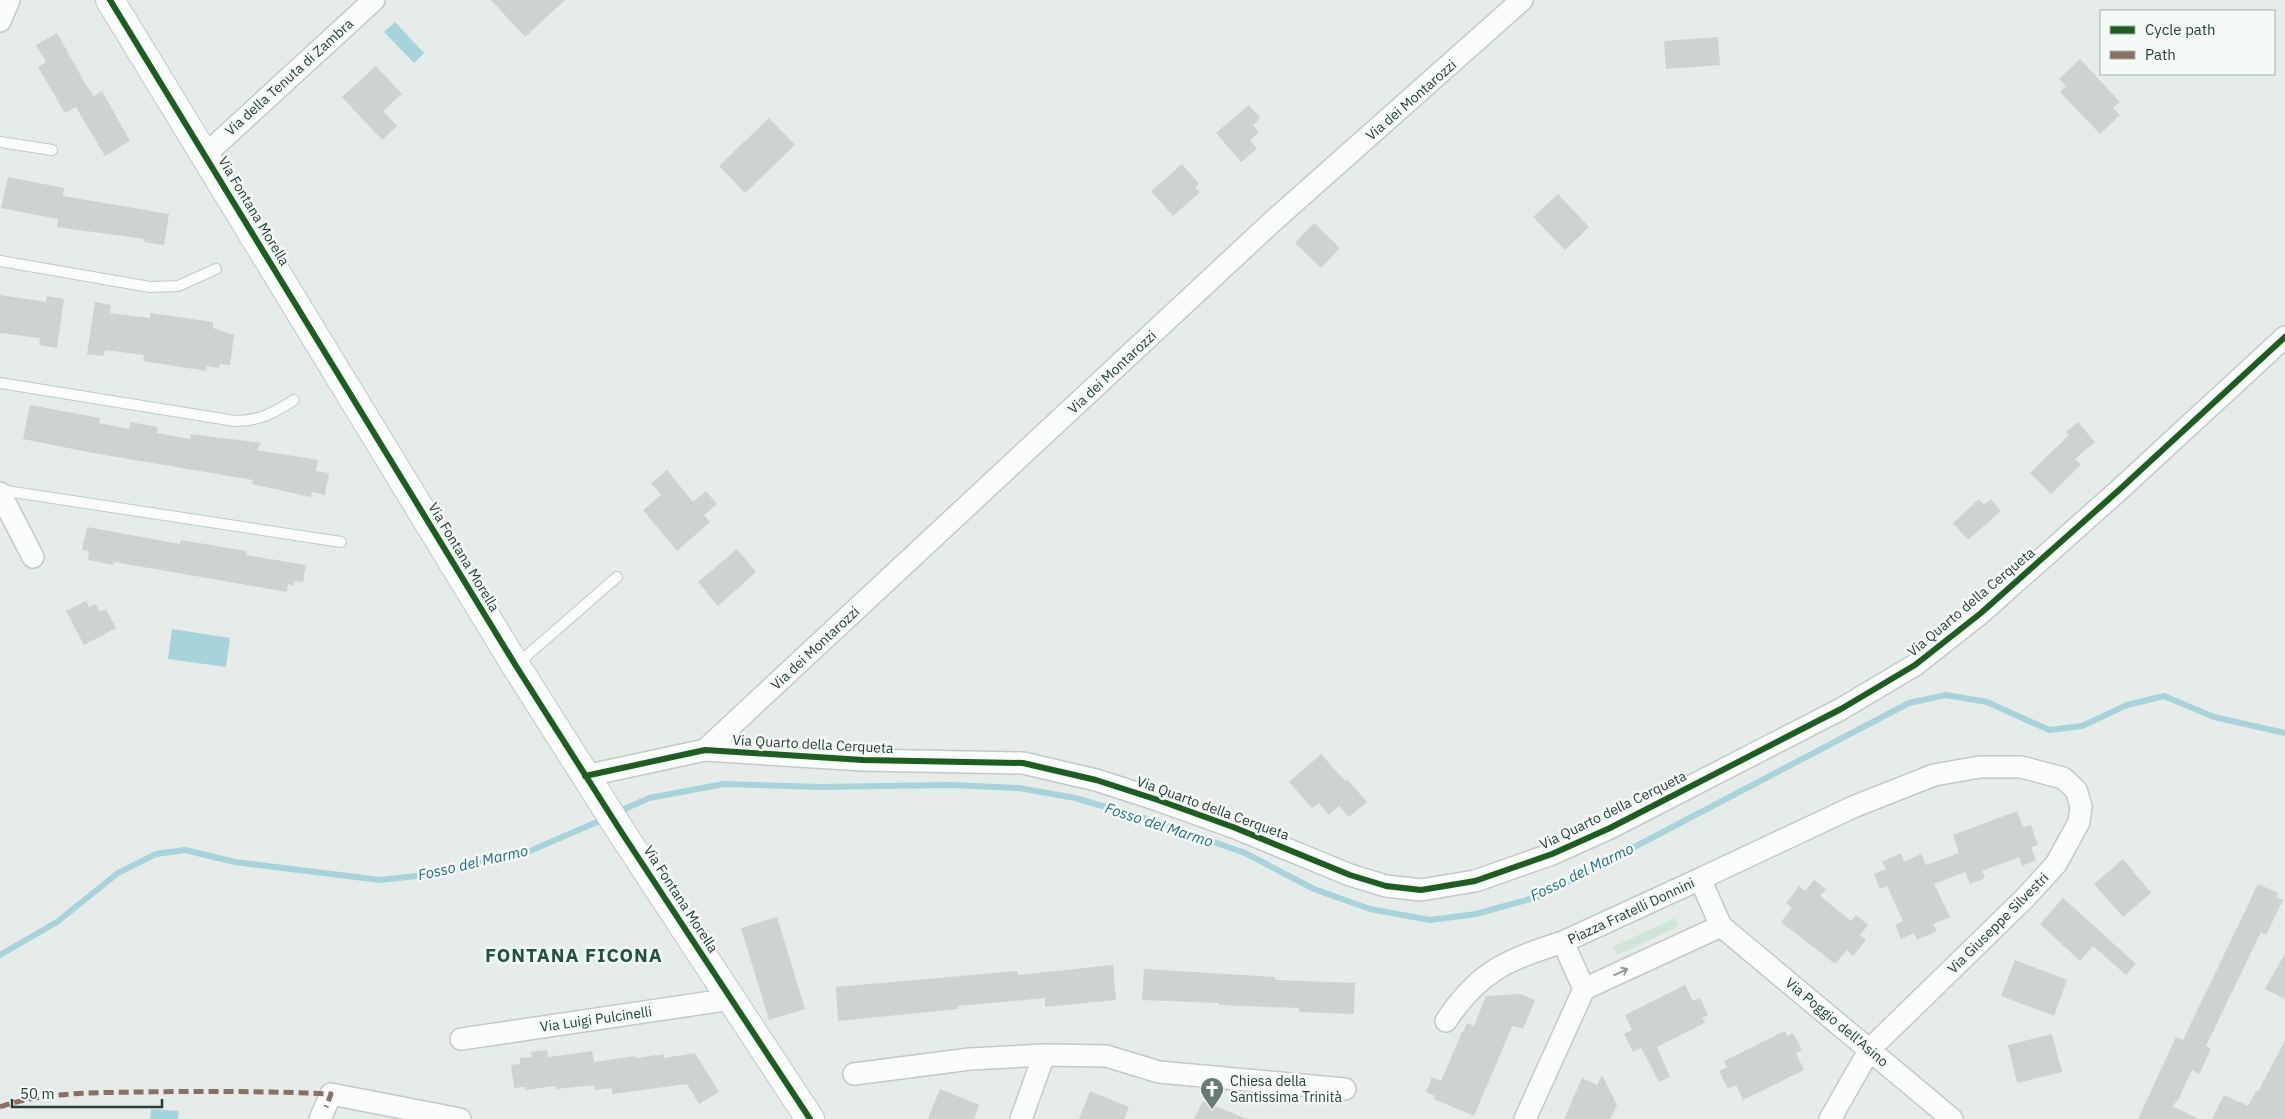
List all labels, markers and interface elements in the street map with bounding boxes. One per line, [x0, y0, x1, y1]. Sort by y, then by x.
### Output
legend [2100, 10, 2275, 75]
street label: Via della Tenuta di Zambra [221, 14, 357, 139]
text: Cycle path [2145, 20, 2216, 39]
text: Path [2145, 45, 2176, 64]
street label: Via dei Montarozzi [1362, 56, 1460, 144]
street label: Via Fontana Morella [214, 153, 294, 269]
street label: Via dei Montarozzi [1064, 326, 1160, 418]
street label: Via Fontana Morella [424, 499, 504, 615]
street label: Via Quarto della Cerqueta [1904, 543, 2039, 661]
street label: Via dei Montarozzi [767, 602, 863, 694]
street label: Via Quarto della Cerqueta [732, 731, 894, 757]
street label: Via Quarto della Cerqueta [1537, 766, 1690, 853]
street label: Via Quarto della Cerqueta [1134, 772, 1292, 844]
water label: Fosso del Marmo [1103, 798, 1216, 851]
water label: Fosso del Marmo [1527, 838, 1637, 905]
water label: Fosso del Marmo [416, 841, 530, 884]
street label: Via Fontana Morella [640, 842, 723, 956]
street label: Via Giuseppe Silvestri [1944, 869, 2052, 977]
street label: Piazza Fratelli Donnini [1565, 874, 1697, 948]
district label: FONTANA FICONA [485, 943, 663, 967]
one-way arrow [1613, 967, 1628, 976]
street label: Via Poggio dell'Asino [1782, 974, 1892, 1071]
street label: Via Luigi Pulcinelli [539, 1002, 653, 1036]
place label: Chiesa della Santissima Trinità [1230, 1072, 1342, 1106]
scale bar [12, 1076, 162, 1108]
church icon: Chiesa della Santissima Trinità [1199, 1076, 1225, 1110]
text: 50 m [20, 1084, 55, 1103]

